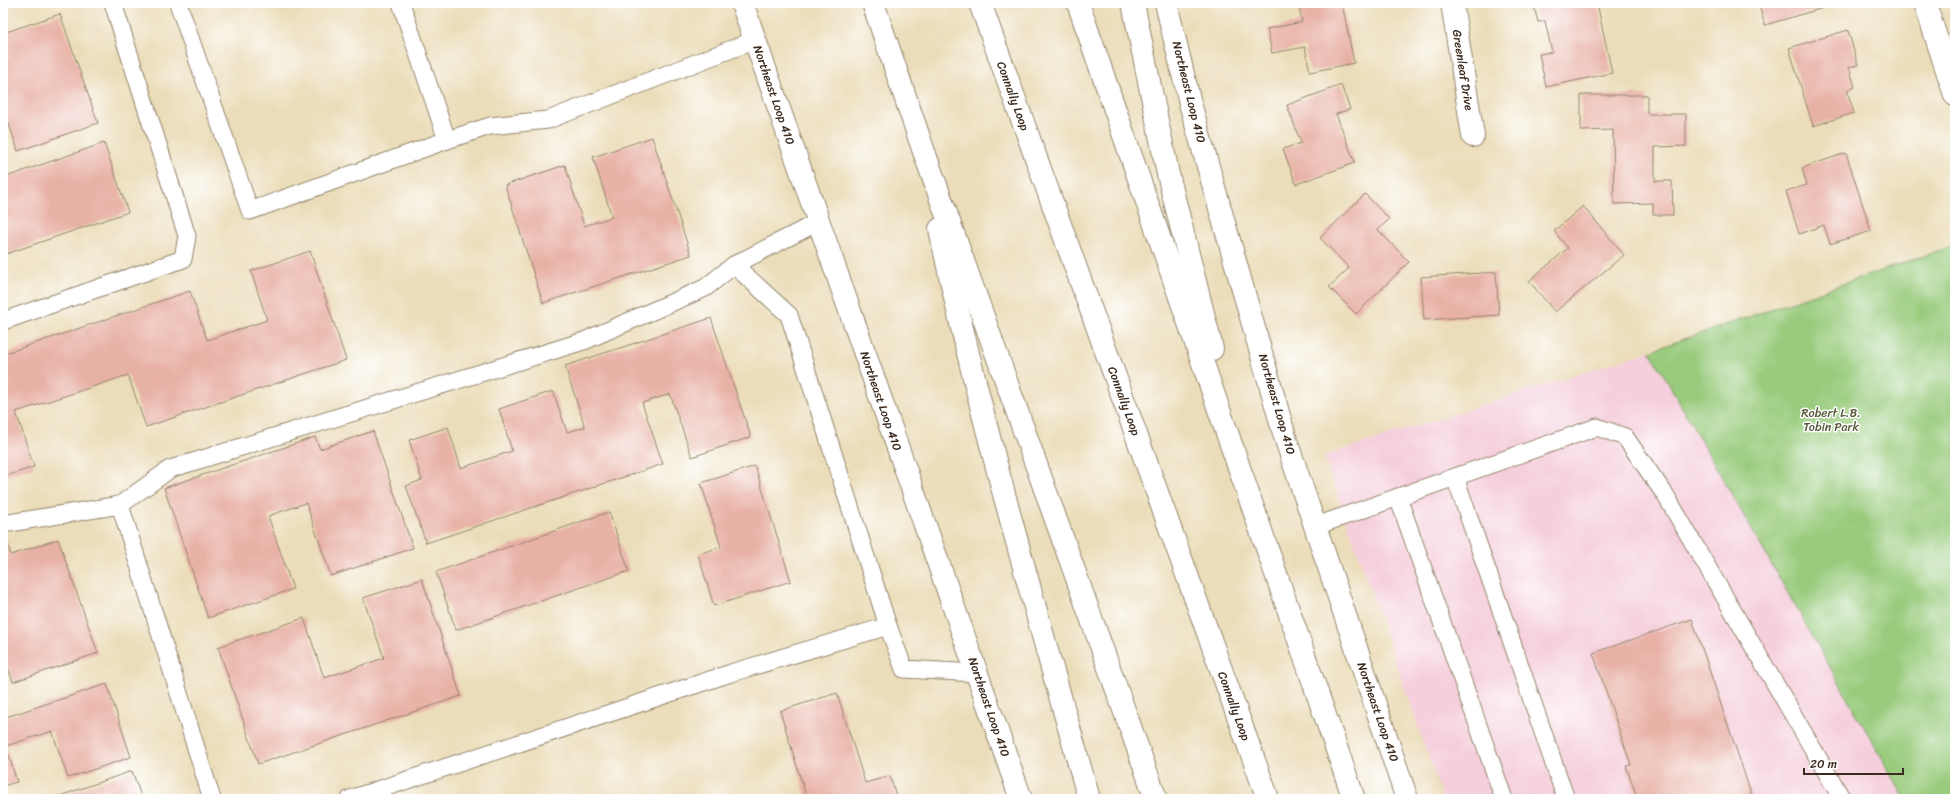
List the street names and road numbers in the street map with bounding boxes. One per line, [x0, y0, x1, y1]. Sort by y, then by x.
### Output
street label: Greenleaf Drive [1446, 28, 1480, 112]
street label: Northeast Loop 410 [1166, 39, 1212, 146]
street label: Northeast Loop 410 [747, 42, 802, 148]
street label: Connally Loop [990, 58, 1036, 135]
street label: Northeast Loop 410 [854, 348, 909, 454]
street label: Northeast Loop 410 [1252, 351, 1302, 458]
street label: Connally Loop [1101, 363, 1147, 440]
street label: Northeast Loop 410 [962, 654, 1017, 760]
street label: Northeast Loop 410 [1351, 659, 1406, 765]
street label: Connally Loop [1211, 668, 1257, 745]

